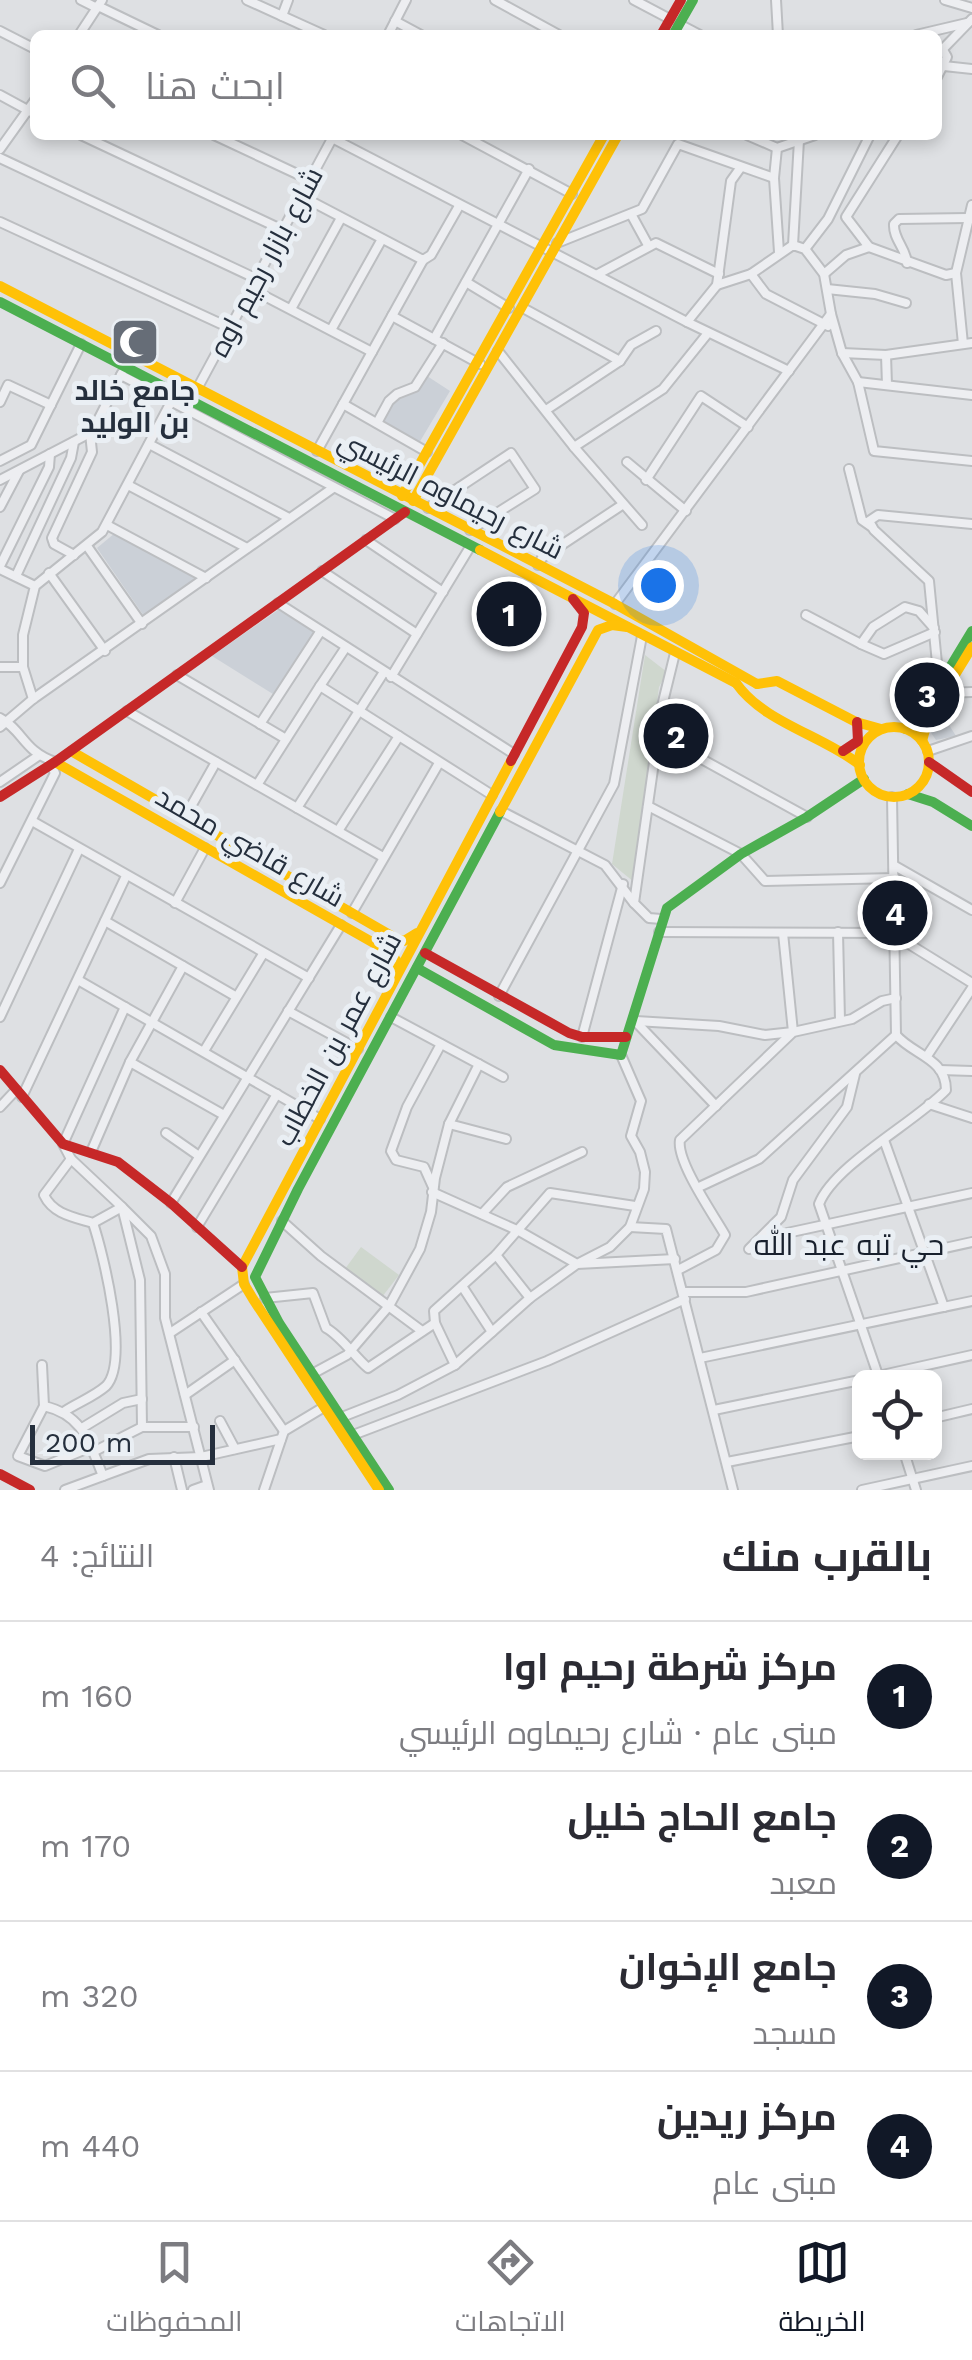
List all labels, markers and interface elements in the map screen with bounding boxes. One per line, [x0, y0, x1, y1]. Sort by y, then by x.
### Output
search box [30, 30, 942, 140]
icon: search [65, 58, 120, 113]
text: ابحث هنا [145, 64, 285, 108]
street label: شارع بازار رحيم اوه [202, 162, 332, 364]
mosque icon: جامع خالد بن الوليد [109, 316, 161, 368]
place label: جامع خالد بن الوليد [75, 374, 195, 439]
street label: شارع رحيماوه الرئيسي [331, 424, 569, 570]
your location [633, 560, 684, 611]
pin: 1 [476, 576, 542, 652]
pin: 3 [894, 658, 960, 732]
pin: 2 [644, 698, 708, 774]
street label: شارع قاضي محمد [148, 780, 350, 918]
pin: 4 [862, 876, 928, 950]
street label: شارع عمر بن الخطاب [268, 927, 410, 1152]
district label: حي تبه عبد الله [754, 1225, 944, 1268]
map controls [852, 1370, 942, 1460]
button: locate [852, 1370, 942, 1460]
scale bar [30, 1420, 215, 1464]
text: 200 m [45, 1426, 132, 1459]
text: بالقرب منك [722, 1532, 932, 1581]
text: النتائج: 4 [40, 1537, 154, 1575]
text: مركز شرطة رحيم اوا [503, 1645, 837, 1689]
text: 160 m [40, 1677, 133, 1715]
text: 1 [893, 1677, 906, 1715]
text: مبنى عام · شارع رحيماوه الرئيسي [399, 1714, 837, 1752]
text: جامع الحاج خليل [567, 1795, 837, 1839]
text: 170 m [40, 1827, 131, 1865]
text: 2 [890, 1827, 909, 1865]
text: معبد [770, 1864, 837, 1902]
text: جامع الإخوان [619, 1945, 837, 1989]
text: 320 m [40, 1977, 139, 2015]
text: 3 [890, 1977, 909, 2015]
text: مسجد [753, 2014, 837, 2052]
text: مركز ريدين [657, 2095, 837, 2139]
text: 440 m [40, 2127, 140, 2165]
text: 4 [889, 2127, 910, 2165]
text: مبنى عام [712, 2164, 837, 2202]
tab: المحفوظات [106, 2235, 243, 2347]
tab: الاتجاهات [455, 2235, 566, 2347]
tab: الخريطة [778, 2235, 866, 2347]

